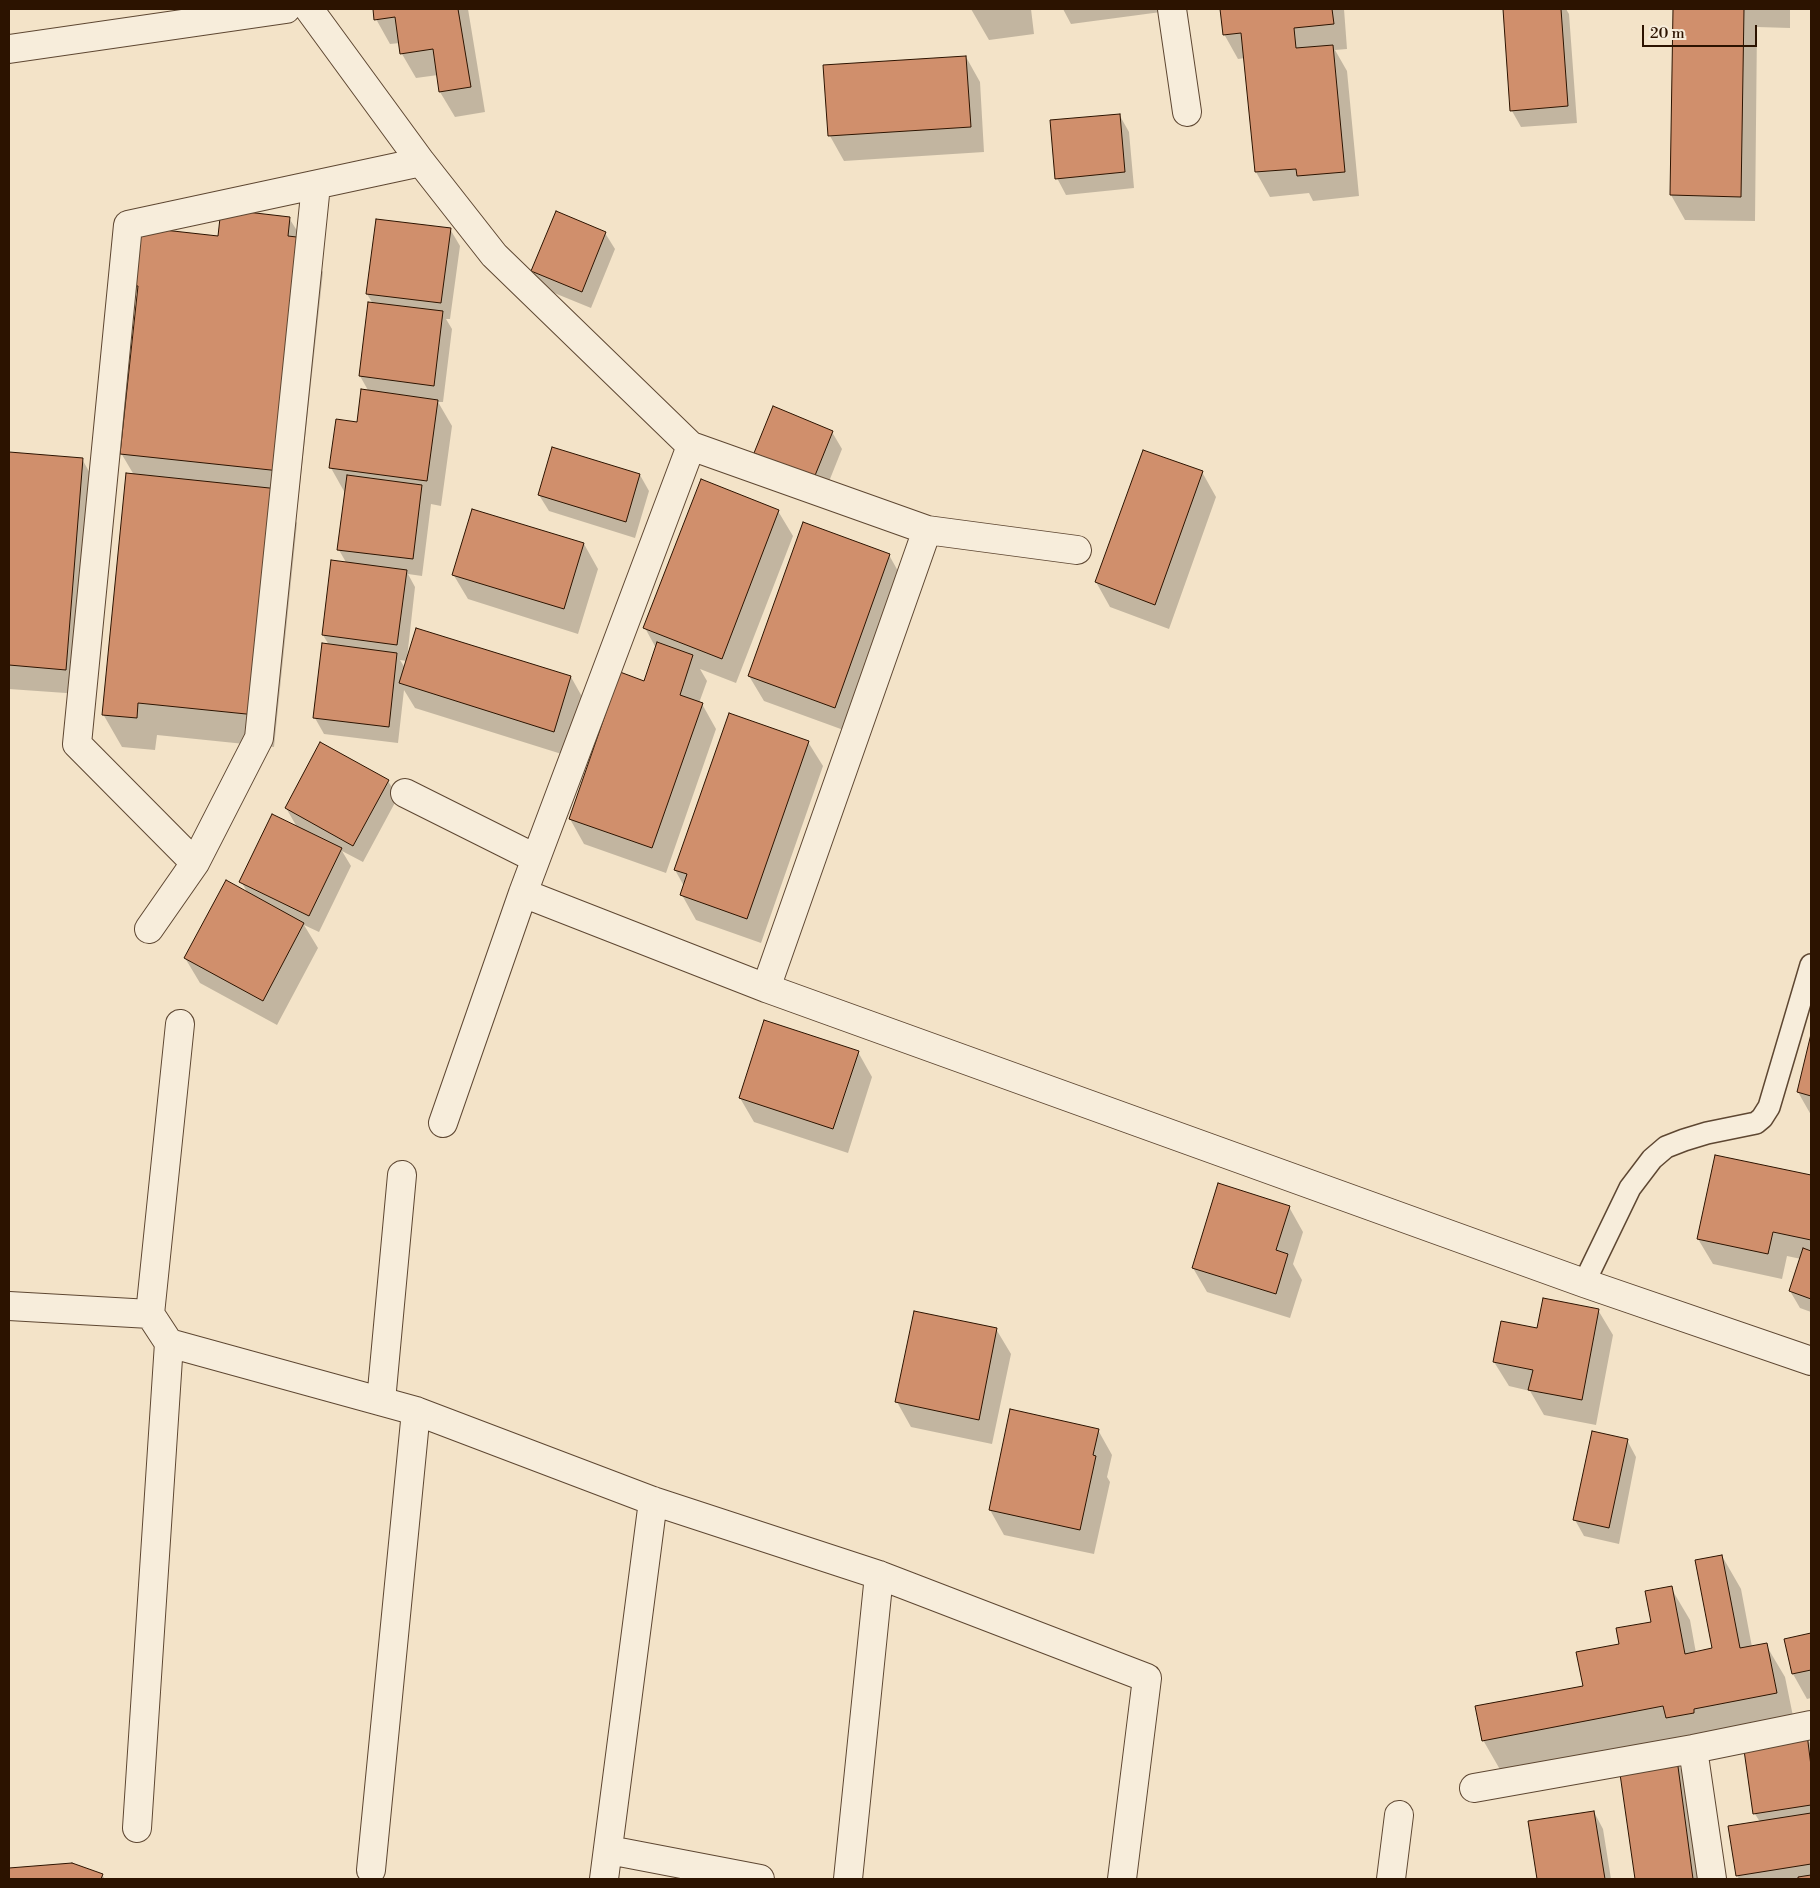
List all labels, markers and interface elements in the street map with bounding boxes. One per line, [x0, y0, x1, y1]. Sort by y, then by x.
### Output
scale bar [1645, 15, 1760, 47]
text: 20 m [1650, 24, 1685, 43]

